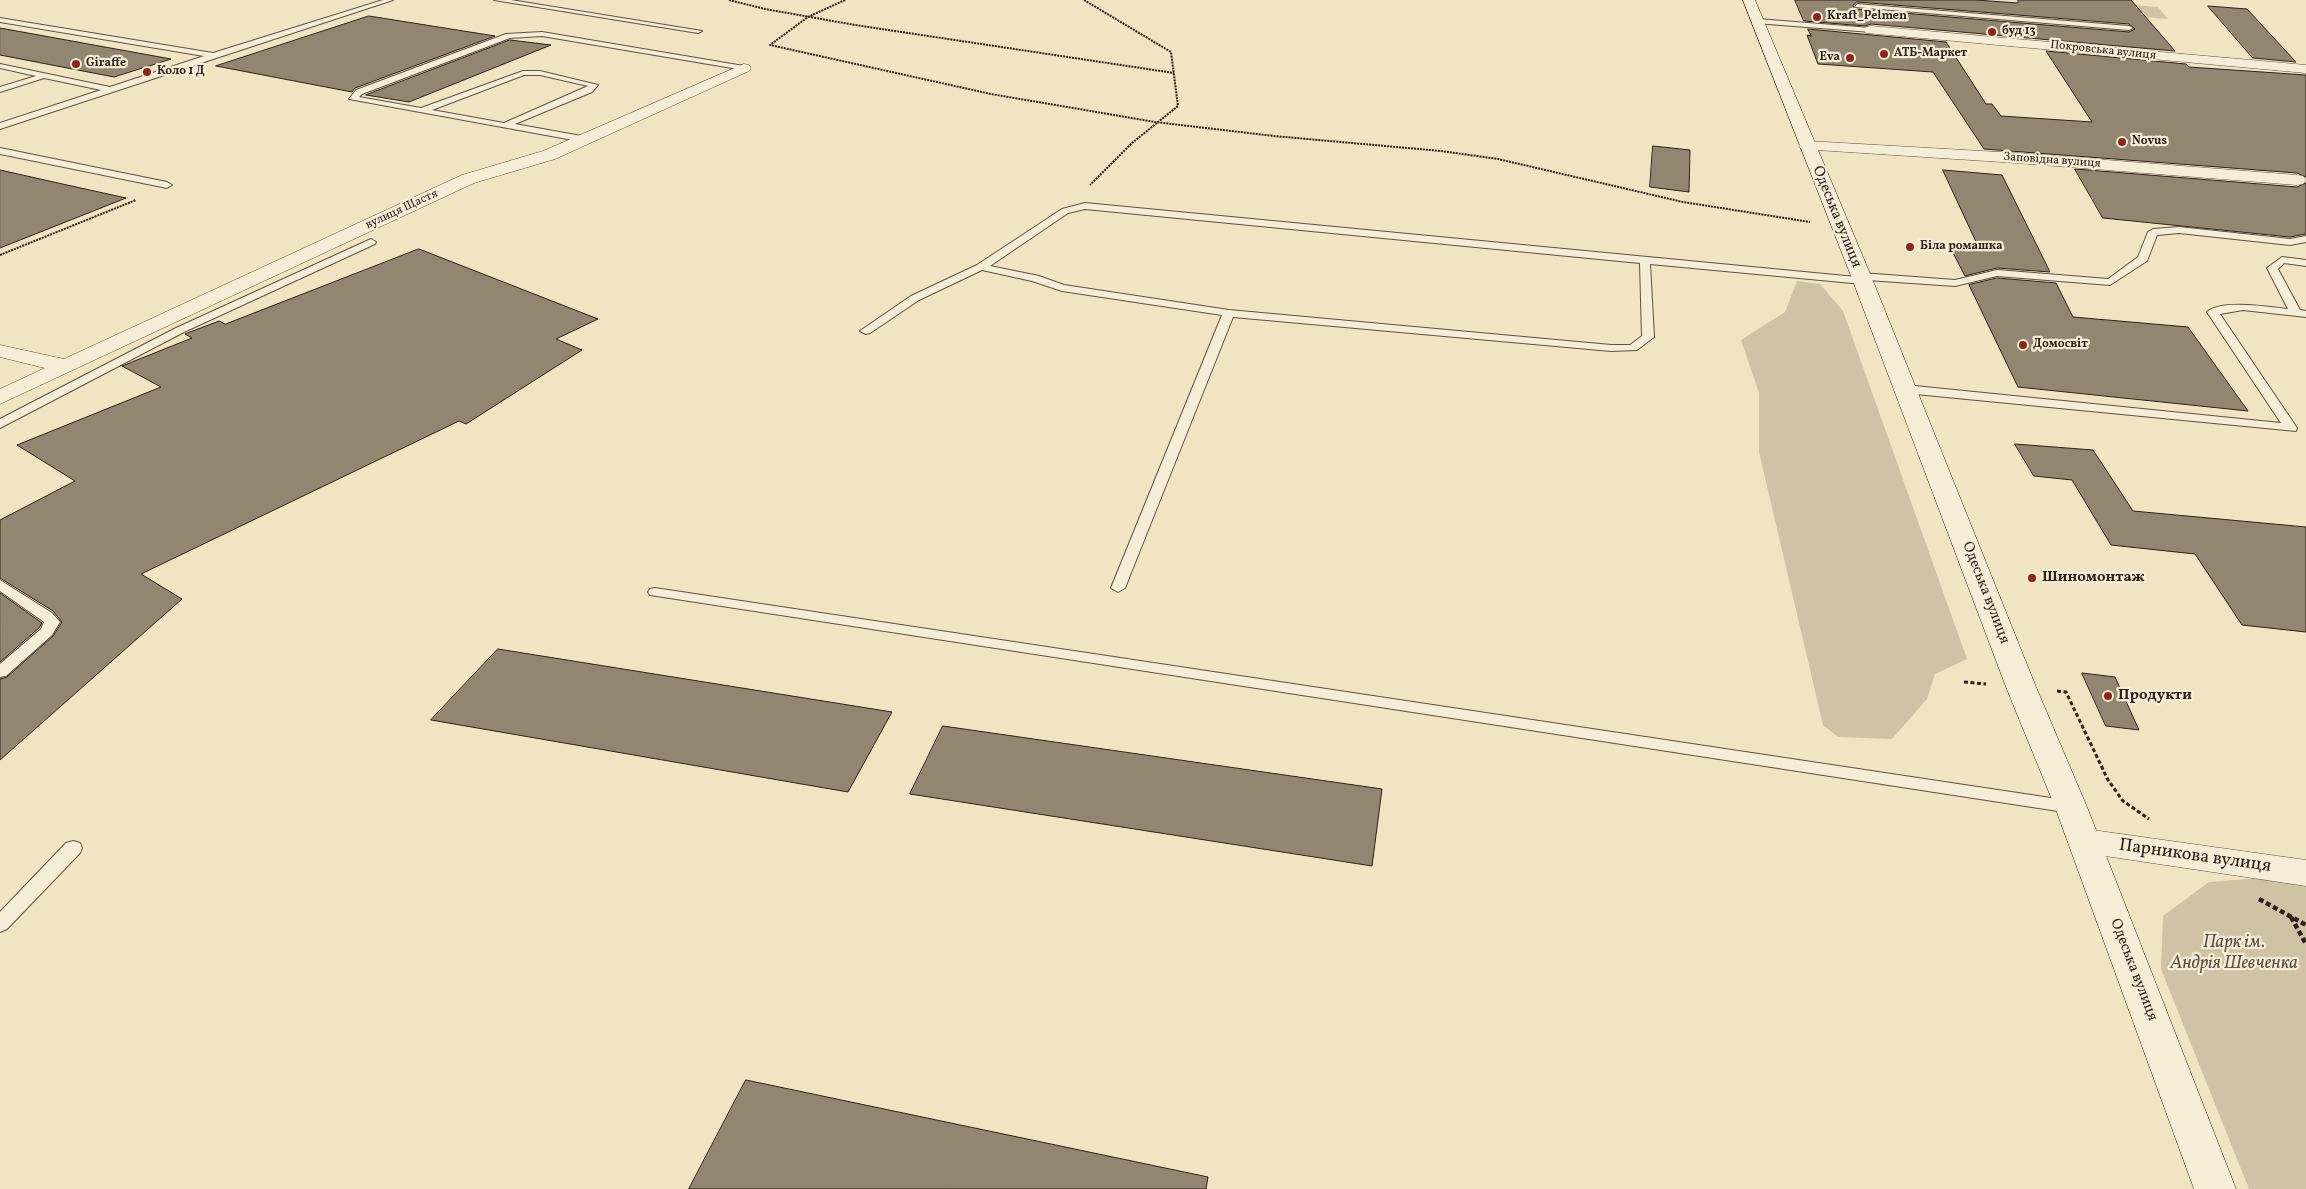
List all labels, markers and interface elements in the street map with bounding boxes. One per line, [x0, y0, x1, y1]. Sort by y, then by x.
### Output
place label: Kraft_Pelmen [1827, 10, 1907, 24]
marker: Kraft_Pelmen [1811, 11, 1823, 23]
place label: буд 13 [2002, 25, 2036, 39]
marker: буд 13 [1986, 26, 1998, 38]
street label: Покровська вулиця [2049, 38, 2157, 64]
place label: АТБ-Маркет [1894, 47, 1967, 61]
marker: АТБ-Маркет [1878, 48, 1890, 60]
place label: Eva [1819, 51, 1840, 65]
marker: Eva [1844, 52, 1856, 64]
place label: Giraffe [86, 57, 126, 71]
marker: Giraffe [70, 58, 82, 70]
place label: Коло 1 Д [157, 65, 205, 79]
marker: Коло 1 Д [141, 66, 153, 78]
place label: Novus [2132, 135, 2167, 149]
marker: Novus [2116, 136, 2128, 148]
street label: Заповідна вулиця [2003, 150, 2101, 172]
street label: Одеська вулиця [1807, 164, 1865, 270]
street label: вулиця Щастя [364, 187, 440, 233]
place label: Біла ромашка [1920, 240, 2002, 254]
marker: Біла ромашка [1904, 241, 1916, 253]
place label: Домосвіт [2033, 338, 2088, 352]
marker: Домосвіт [2017, 339, 2029, 351]
street label: Одеська вулиця [1957, 539, 2013, 647]
place label: Шиномонтаж [2042, 569, 2145, 587]
marker: Шиномонтаж [2026, 572, 2038, 584]
place label: Продукти [2118, 687, 2192, 705]
marker: Продукти [2102, 690, 2114, 702]
street label: Парникова вулиця [2117, 836, 2273, 878]
street label: Одеська вулиця [2105, 916, 2161, 1024]
park label: Парк ім. Андрія Шевченка [2170, 933, 2298, 976]

